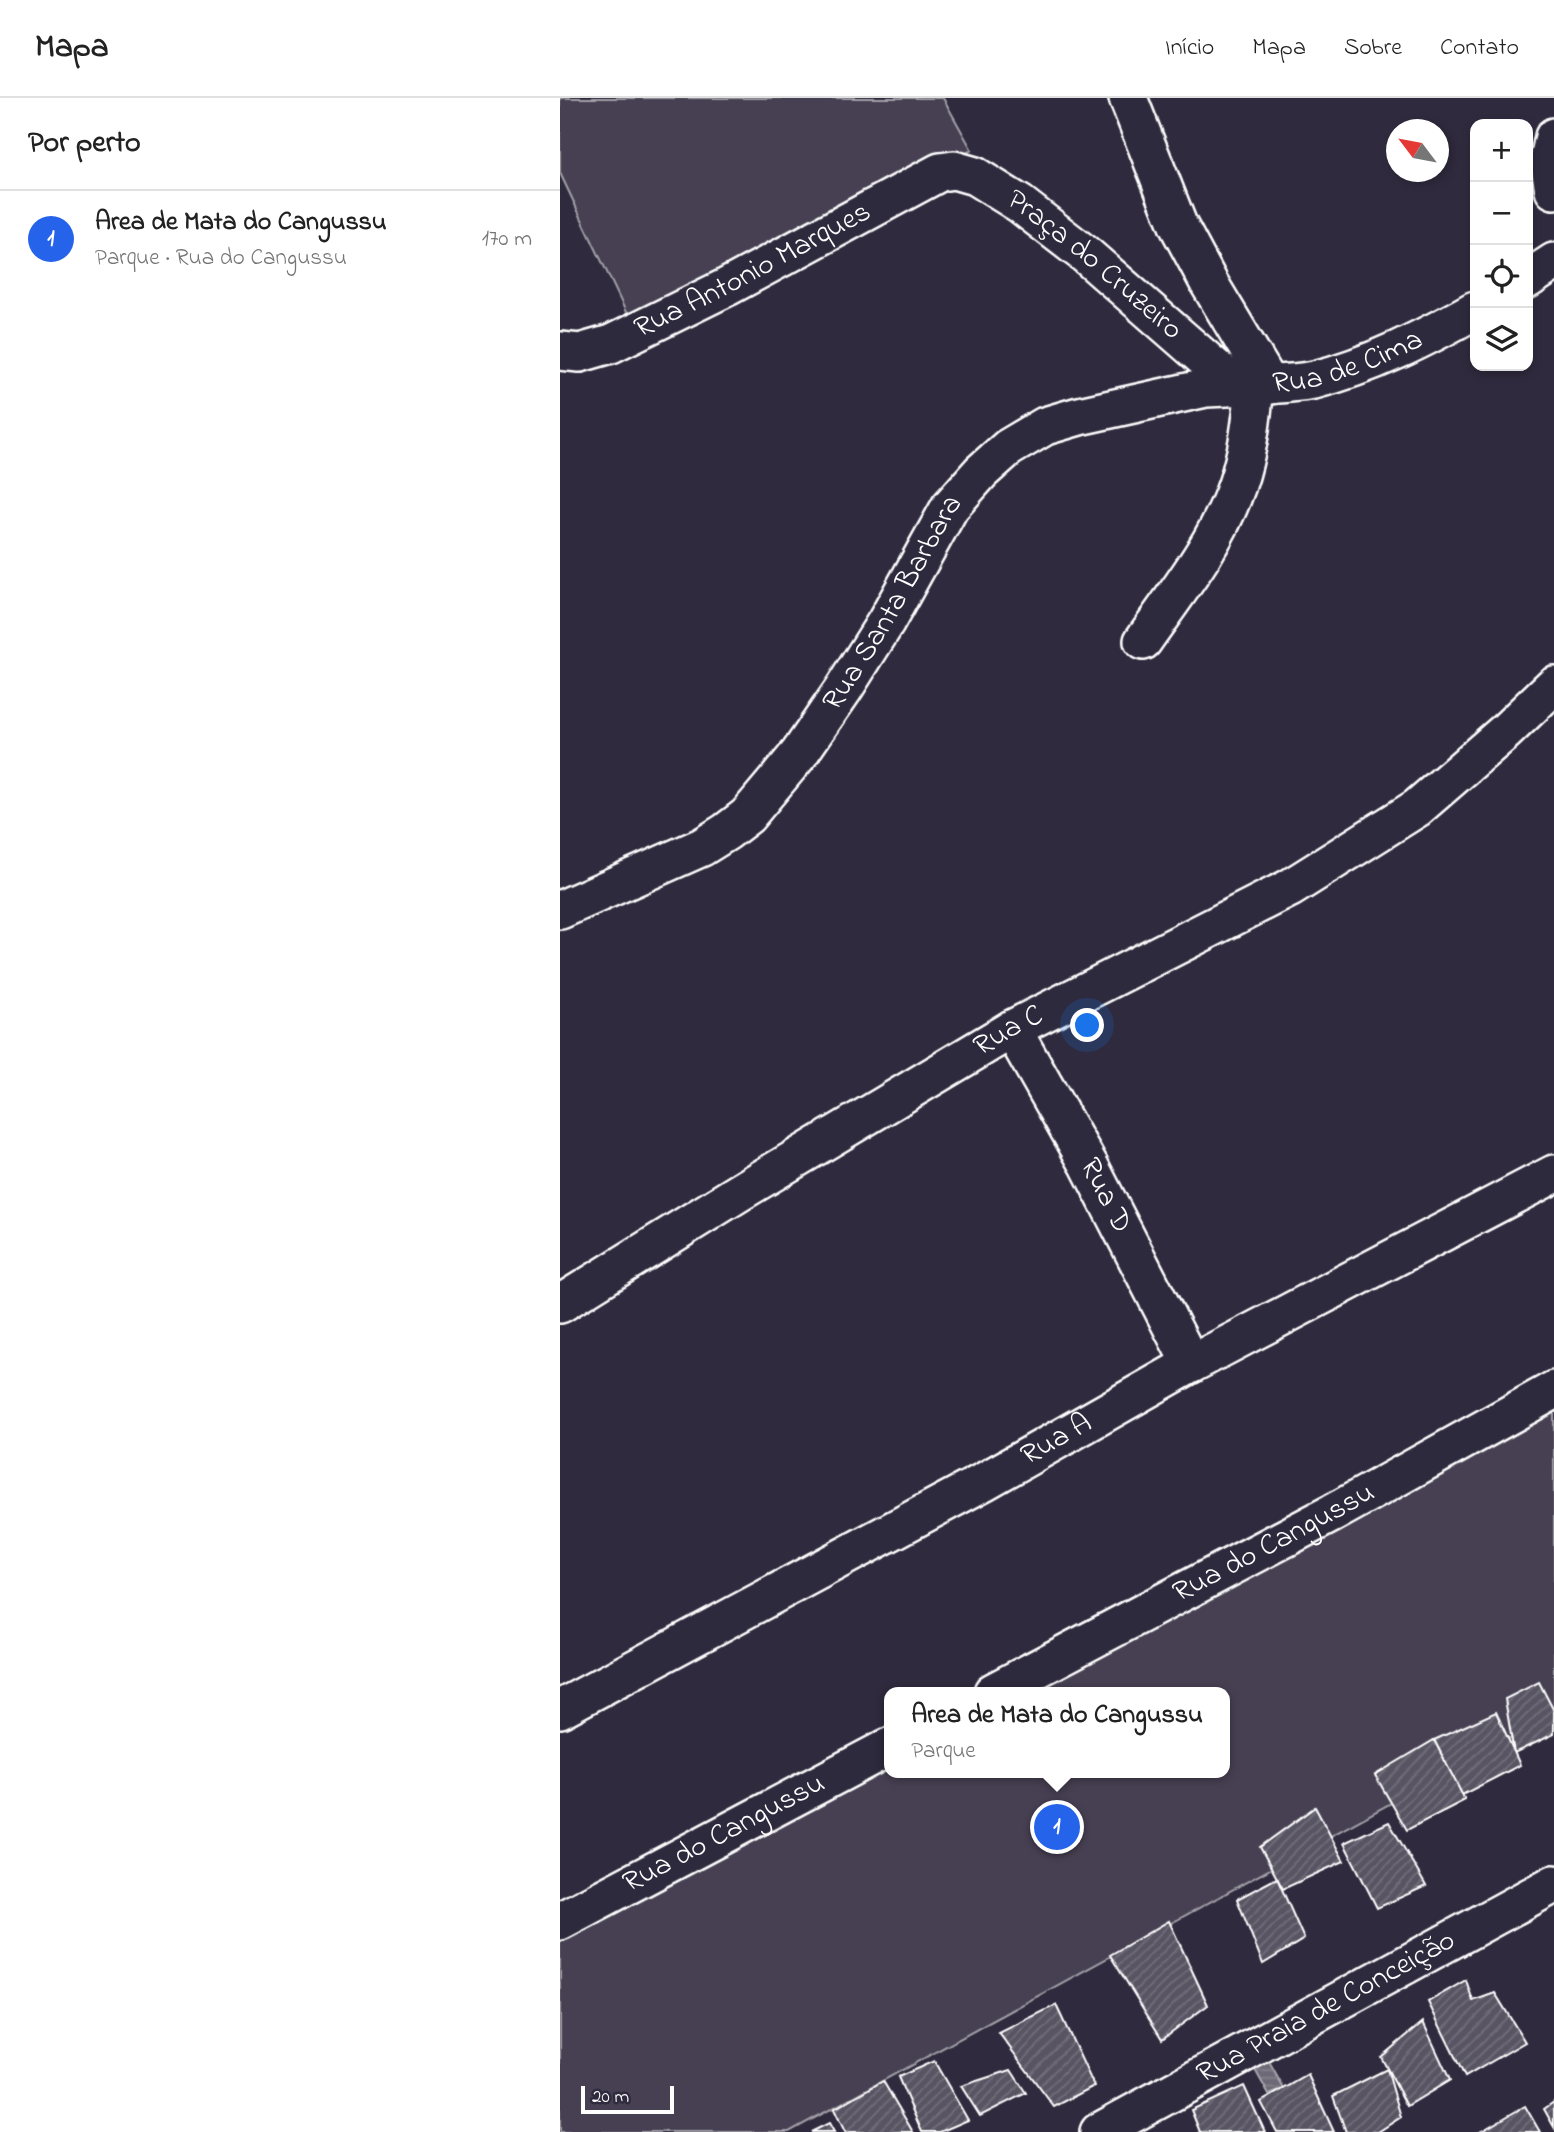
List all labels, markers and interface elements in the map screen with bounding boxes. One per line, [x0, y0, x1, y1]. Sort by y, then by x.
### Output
text: Mapa [35, 24, 109, 72]
text: Início [1165, 31, 1214, 66]
text: Mapa [1252, 31, 1306, 66]
text: Sobre [1344, 31, 1402, 66]
text: Contato [1440, 31, 1519, 66]
north arrow [1386, 119, 1449, 182]
map controls [1470, 119, 1533, 371]
button: + [1470, 119, 1533, 182]
text: Por perto [28, 122, 141, 166]
street label: Praça do Cruzeiro [998, 179, 1192, 352]
button: − [1470, 182, 1533, 245]
street label: Rua Antonio Marques [627, 191, 879, 351]
text: Area de Mata do Cangussu [95, 204, 387, 242]
text: 1 [47, 223, 55, 256]
text: 170 m [482, 223, 532, 256]
text: Parque · Rua do Cangussu [95, 242, 347, 275]
button: locate [1470, 245, 1533, 308]
button: layers [1470, 308, 1533, 371]
street label: Rua de Cima [1271, 319, 1431, 406]
street label: Rua Santa Barbara [812, 484, 974, 721]
street label: Rua C [965, 995, 1051, 1069]
your location [1070, 1008, 1104, 1042]
street label: Rua D [1067, 1151, 1143, 1241]
street label: Rua A [1013, 1402, 1101, 1478]
street label: Rua do Cangussu [1165, 1472, 1383, 1615]
popup [884, 1687, 1230, 1778]
text: Area de Mata do Cangussu [911, 1697, 1203, 1735]
text: Parque [911, 1735, 976, 1768]
street label: Rua do Cangussu [616, 1762, 833, 1906]
pin: 1 [1034, 1801, 1080, 1853]
street label: Rua Praia de Conceição [1189, 1920, 1464, 2096]
scale bar [581, 2083, 674, 2115]
text: 20 m [592, 2084, 629, 2111]

